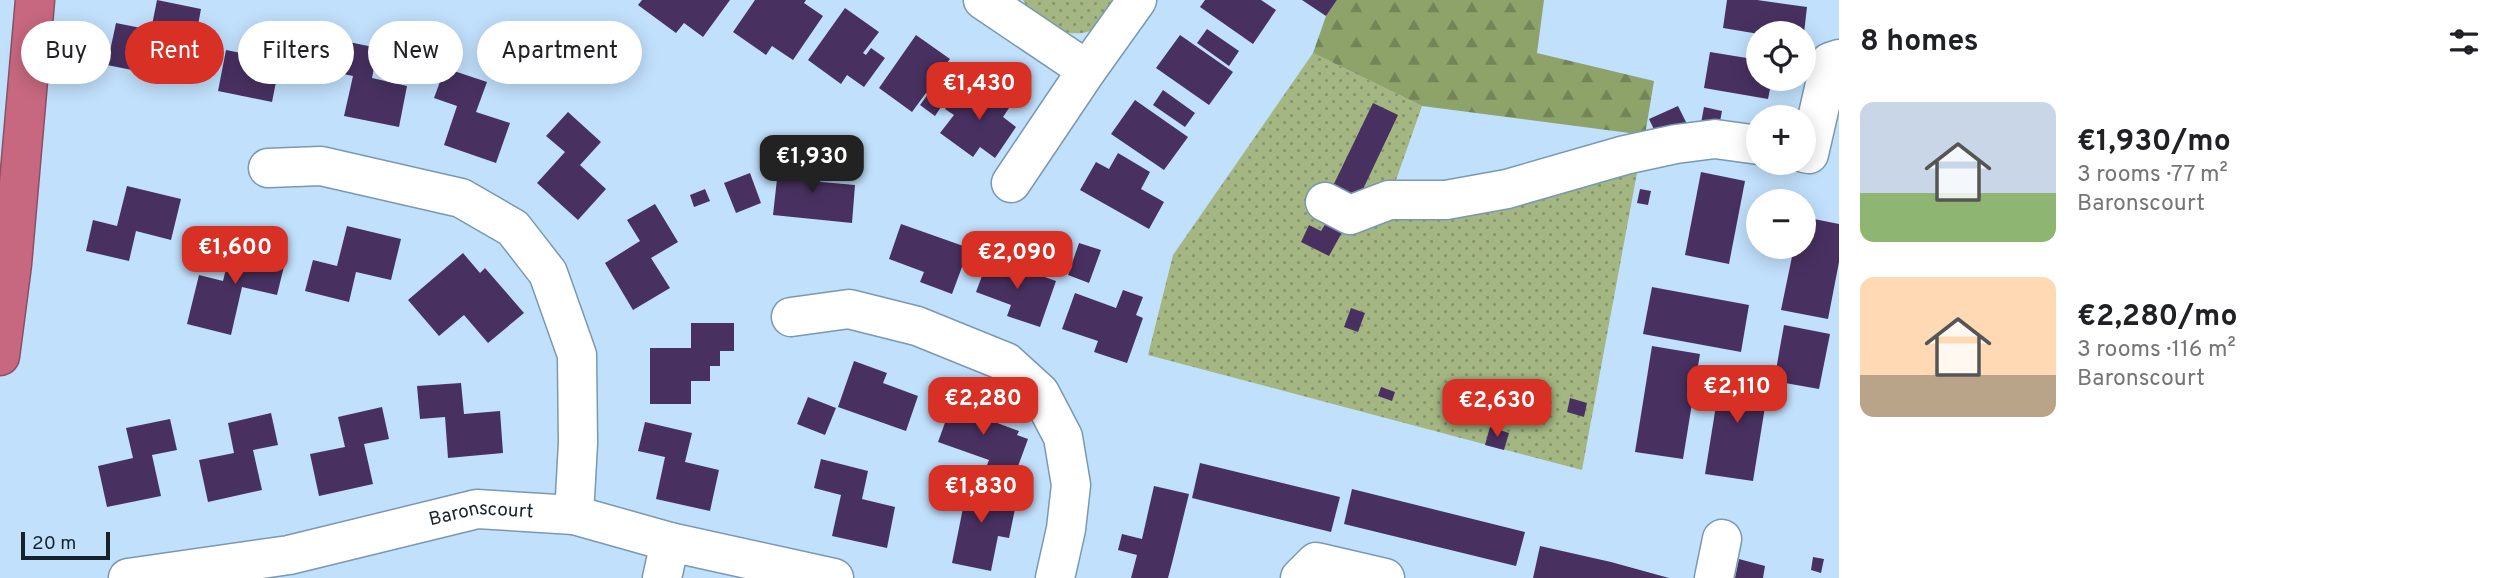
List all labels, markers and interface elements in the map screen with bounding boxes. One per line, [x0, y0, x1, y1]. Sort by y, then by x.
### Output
chip: Buy [21, 21, 111, 84]
chip: Rent [125, 21, 224, 84]
chip: Filters [238, 21, 354, 84]
chip: New [368, 21, 463, 84]
chip: Apartment [477, 21, 642, 84]
map controls [1746, 21, 1816, 259]
button: locate [1746, 21, 1816, 91]
icon: filters [2445, 23, 2483, 61]
text: 8 homes [1860, 24, 1979, 61]
pin: €1,430 [922, 62, 1036, 122]
text: €1,430 [942, 70, 1016, 99]
button: + [1746, 105, 1816, 175]
text: €1,930/mo [2077, 124, 2231, 161]
icon: home [1916, 130, 2000, 214]
pin: €1,930 [755, 136, 869, 195]
text: €1,930 [776, 143, 848, 172]
text: 3 rooms · 77 m² [2077, 161, 2228, 190]
button: − [1746, 189, 1816, 259]
text: Baronscourt [2077, 190, 2205, 219]
pin: €1,600 [178, 226, 292, 286]
pin: €2,090 [960, 232, 1074, 291]
text: €1,600 [198, 234, 272, 263]
text: €2,090 [978, 239, 1056, 268]
text: €2,280/mo [2077, 299, 2238, 336]
icon: home [1916, 305, 2000, 389]
text: 3 rooms · 116 m² [2077, 336, 2236, 365]
text: Baronscourt [2077, 365, 2205, 394]
pin: €2,110 [1680, 366, 1794, 425]
text: €2,110 [1703, 373, 1771, 402]
pin: €2,280 [926, 378, 1040, 437]
pin: €2,630 [1440, 380, 1554, 439]
text: €2,280 [944, 385, 1022, 414]
text: €2,630 [1458, 387, 1536, 416]
pin: €1,830 [924, 466, 1038, 525]
text: €1,830 [945, 473, 1017, 502]
street label: Baronscourt [426, 497, 534, 532]
scale bar [21, 529, 110, 561]
text: 20 m [32, 532, 76, 556]

